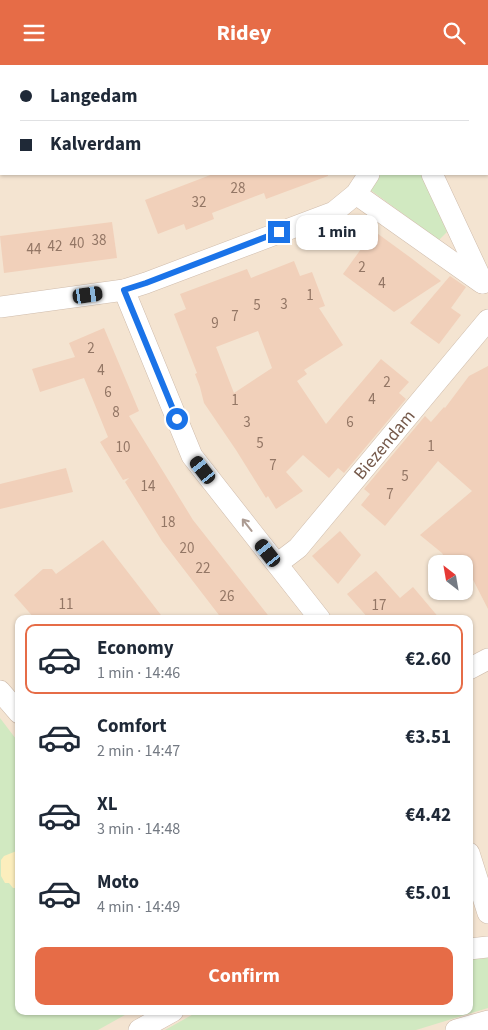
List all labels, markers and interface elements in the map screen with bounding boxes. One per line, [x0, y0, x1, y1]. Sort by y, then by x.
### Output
text: Ridey [217, 17, 271, 49]
icon: menu [20, 19, 48, 47]
icon: search [440, 19, 468, 47]
text: Langedam [50, 83, 138, 110]
text: Kalverdam [50, 131, 141, 158]
house number: 28 [231, 178, 245, 199]
house number: 32 [192, 192, 206, 213]
callout: 1 min [296, 215, 379, 249]
route end [268, 221, 290, 243]
text: 1 min [318, 221, 356, 243]
house number: 38 [92, 230, 106, 251]
house number: 40 [70, 233, 84, 254]
house number: 42 [48, 236, 62, 257]
house number: 44 [27, 239, 42, 260]
house number: 2 [358, 257, 366, 278]
house number: 4 [378, 273, 386, 294]
car [72, 285, 103, 305]
house number: 1 [306, 285, 314, 306]
house number: 3 [280, 294, 288, 315]
house number: 5 [253, 295, 261, 316]
house number: 7 [231, 306, 239, 327]
house number: 9 [211, 313, 219, 334]
house number: 2 [87, 338, 95, 359]
house number: 4 [97, 360, 105, 381]
house number: 2 [383, 372, 391, 393]
house number: 6 [104, 382, 112, 403]
house number: 4 [368, 389, 376, 410]
house number: 1 [231, 390, 239, 411]
house number: 8 [112, 402, 120, 423]
street label: Biezendam [348, 404, 421, 485]
route start [166, 408, 188, 430]
house number: 3 [243, 412, 251, 433]
house number: 6 [346, 412, 354, 433]
house number: 5 [256, 433, 264, 454]
house number: 1 [427, 436, 435, 457]
house number: 10 [116, 437, 130, 458]
car [187, 454, 218, 486]
house number: 7 [269, 455, 277, 476]
house number: 5 [401, 466, 409, 487]
house number: 14 [141, 476, 156, 497]
house number: 7 [386, 484, 394, 505]
house number: 18 [161, 512, 175, 533]
one-way arrow [241, 519, 252, 532]
car [252, 537, 283, 569]
house number: 20 [180, 538, 194, 559]
north arrow [428, 555, 472, 600]
map controls [428, 555, 473, 600]
house number: 22 [196, 558, 210, 579]
house number: 26 [220, 586, 234, 607]
house number: 11 [59, 594, 73, 615]
house number: 17 [372, 595, 386, 616]
text: Economy [97, 635, 174, 662]
icon: car [37, 637, 82, 682]
text: €2.60 [405, 646, 451, 673]
text: 1 min · 14:46 [97, 662, 180, 684]
text: Comfort [97, 713, 167, 740]
icon: car [37, 715, 82, 760]
text: €3.51 [405, 724, 451, 751]
text: 2 min · 14:47 [97, 740, 180, 762]
text: XL [97, 791, 118, 818]
icon: car [37, 793, 82, 838]
text: €4.42 [405, 802, 451, 829]
text: 3 min · 14:48 [97, 818, 180, 840]
text: Moto [97, 869, 139, 896]
icon: car [37, 871, 82, 916]
text: €5.01 [405, 880, 451, 907]
text: 4 min · 14:49 [97, 896, 180, 918]
button: Confirm [35, 947, 453, 1005]

